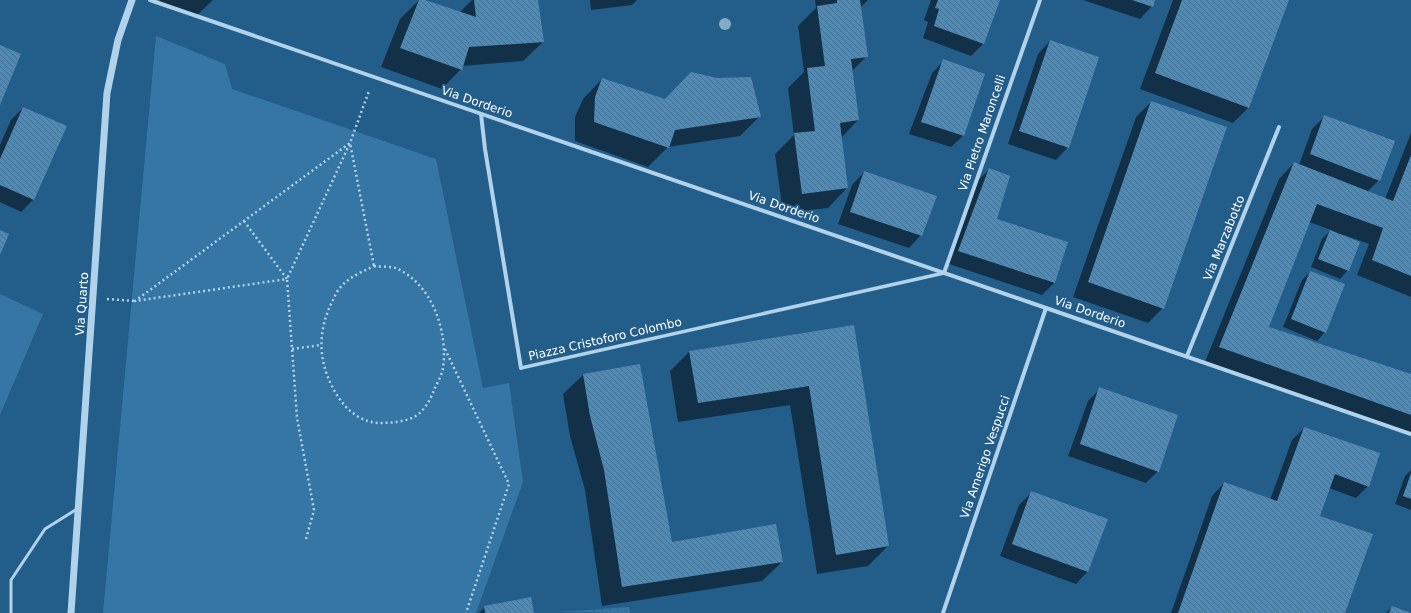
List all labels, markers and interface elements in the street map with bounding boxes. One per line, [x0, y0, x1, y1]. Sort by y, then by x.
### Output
street label: Via Pietro Maroncelli [956, 73, 1008, 193]
street label: Via Dorderio [440, 83, 514, 121]
street label: Via Dorderio [747, 188, 821, 226]
street label: Via Marzabotto [1201, 193, 1247, 283]
street label: Via Quarto [73, 272, 91, 336]
street label: Via Dorderio [1053, 293, 1127, 331]
street label: Piazza Cristoforo Colombo [527, 315, 683, 363]
street label: Via Amerigo Vespucci [957, 394, 1013, 520]

